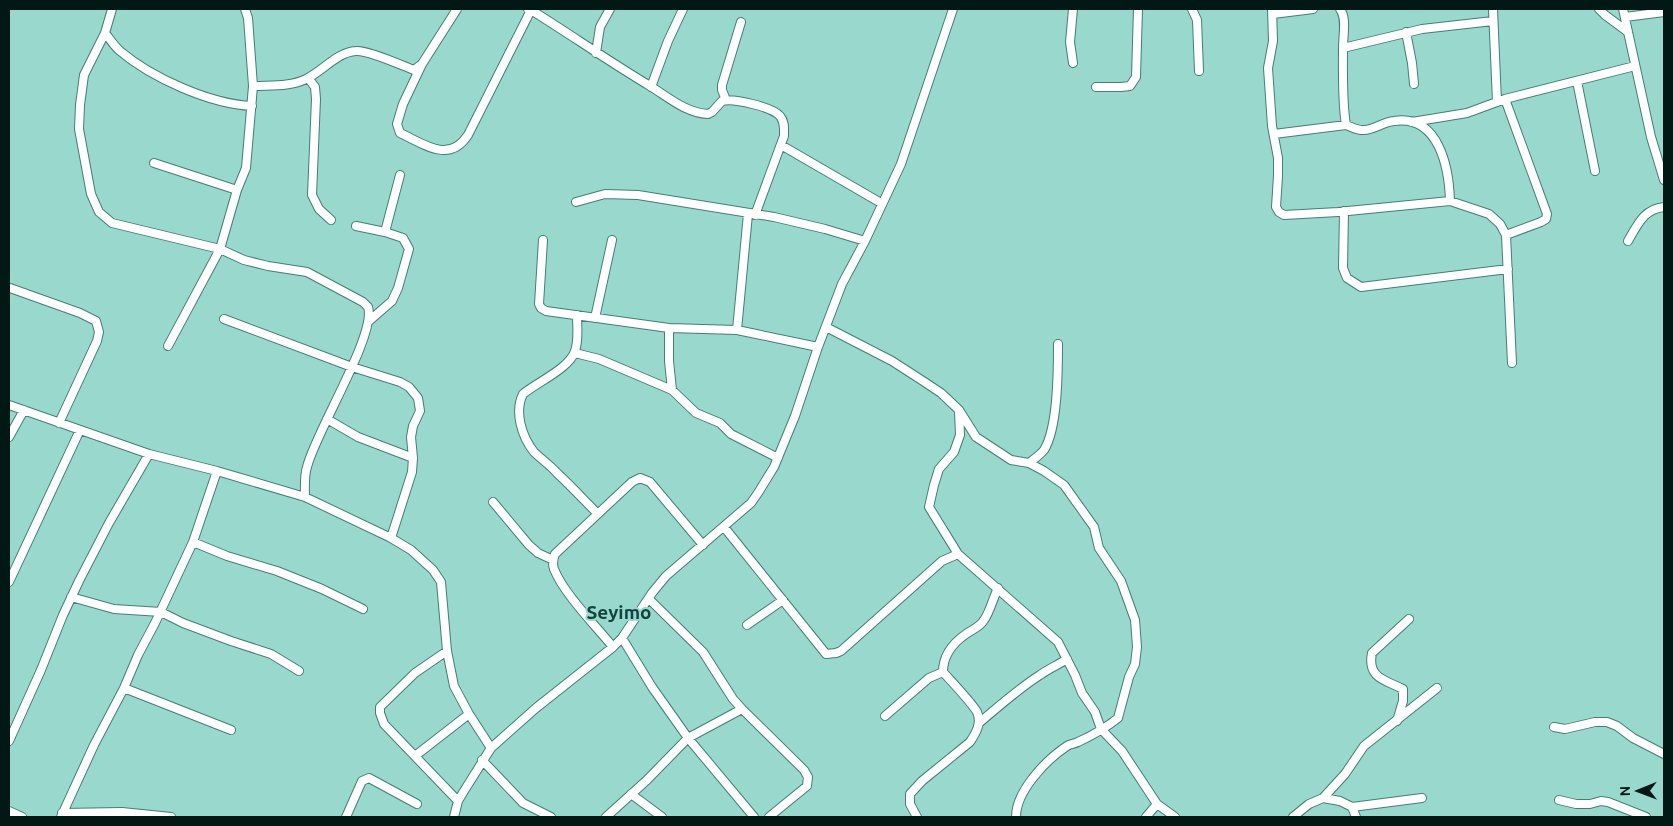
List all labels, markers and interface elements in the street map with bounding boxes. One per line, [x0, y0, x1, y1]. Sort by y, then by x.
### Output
district label: Seyimo [587, 601, 651, 623]
north arrow [1613, 766, 1663, 816]
text: N [1617, 786, 1633, 797]

